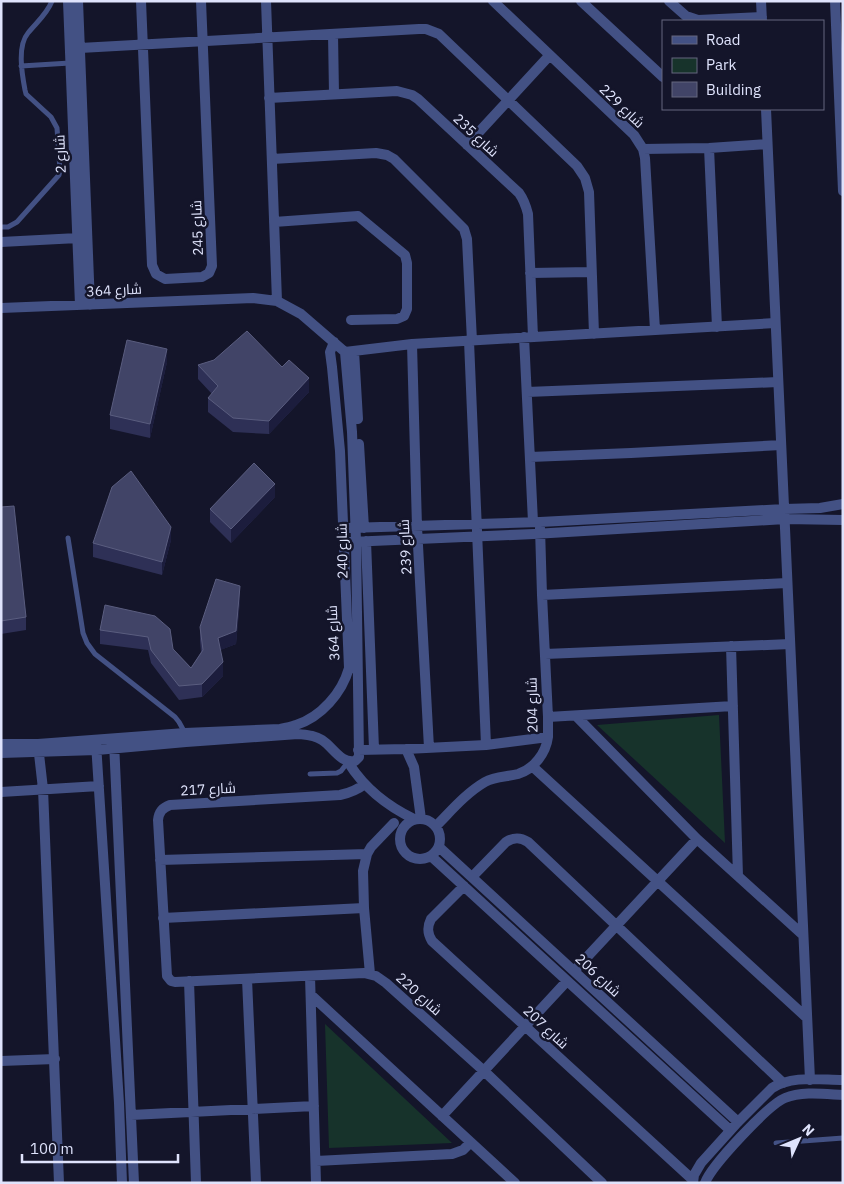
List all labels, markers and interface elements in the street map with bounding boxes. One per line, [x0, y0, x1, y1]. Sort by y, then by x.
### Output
legend [662, 20, 824, 110]
text: Road [706, 30, 741, 49]
text: Park [706, 55, 736, 74]
street label: شارع 229 [596, 80, 648, 132]
text: Building [706, 80, 761, 99]
street label: شارع 235 [450, 109, 502, 161]
street label: شارع 2 [50, 134, 70, 174]
street label: شارع 245 [187, 200, 207, 256]
street label: شارع 364 [86, 280, 142, 300]
street label: شارع 239 [395, 519, 415, 575]
street label: شارع 240 [333, 523, 351, 579]
street label: شارع 364 [323, 605, 343, 661]
street label: شارع 204 [523, 677, 541, 733]
street label: شارع 217 [180, 779, 236, 799]
street label: شارع 206 [572, 949, 624, 1001]
street label: شارع 220 [392, 969, 446, 1019]
street label: شارع 207 [520, 1001, 572, 1053]
north arrow [774, 1114, 824, 1164]
text: N [798, 1120, 818, 1140]
scale bar [22, 1132, 179, 1164]
text: 100 m [30, 1139, 74, 1158]

